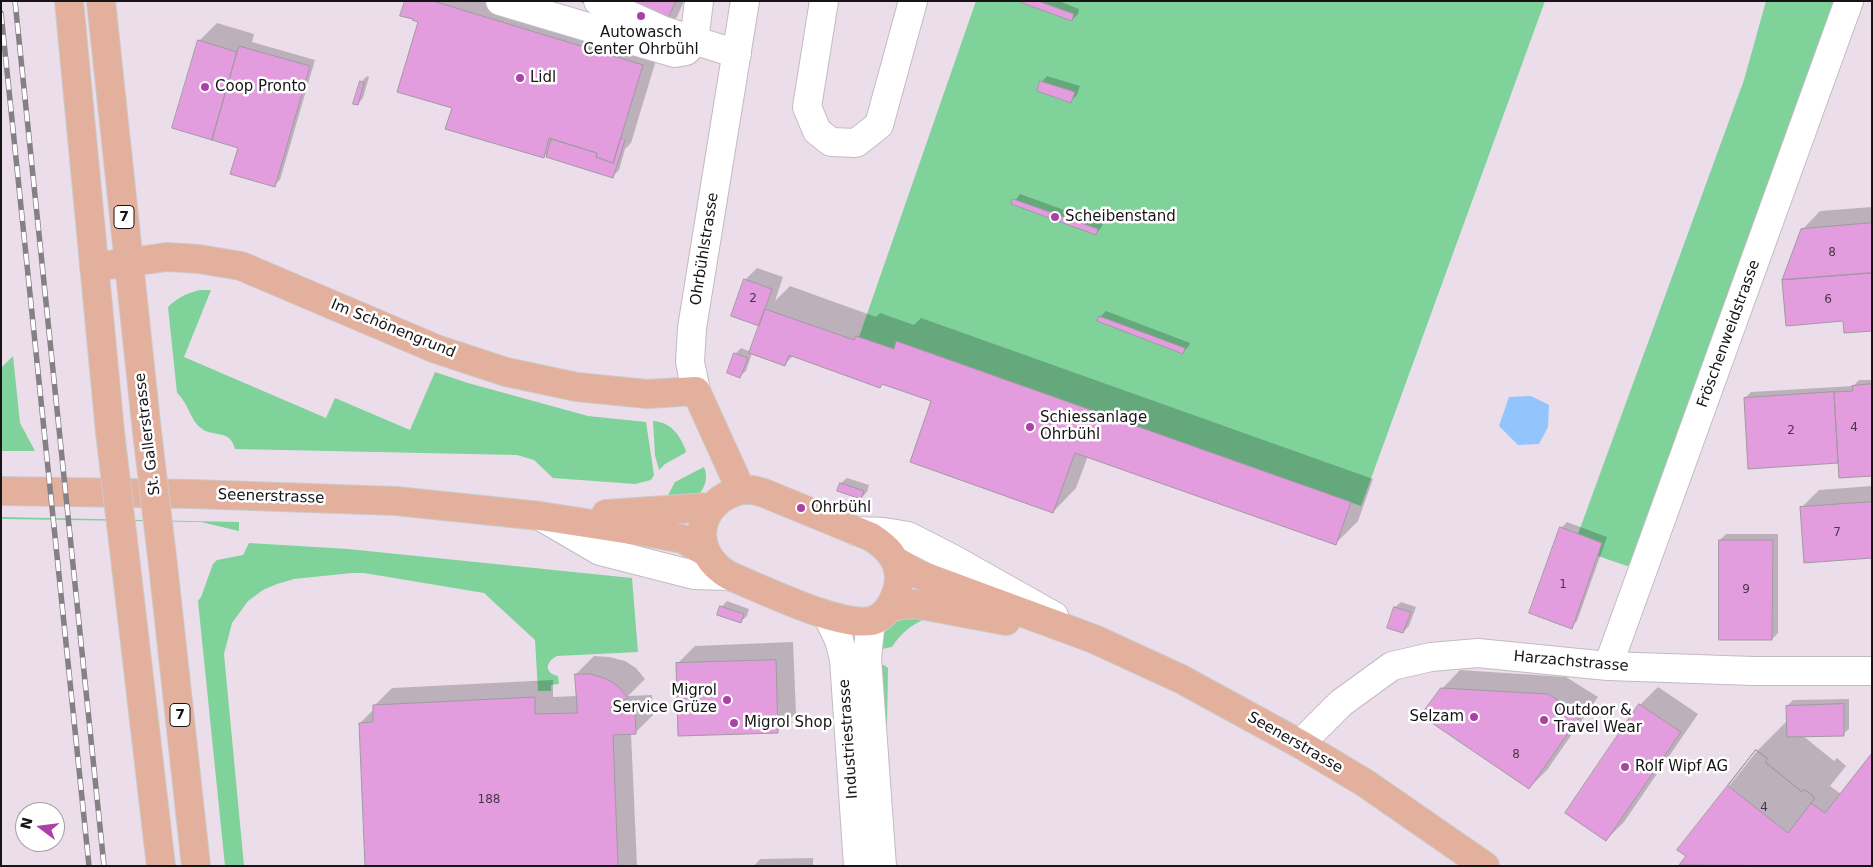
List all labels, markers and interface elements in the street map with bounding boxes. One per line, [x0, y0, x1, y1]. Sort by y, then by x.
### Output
marker: Autowasch Center Ohrbühl [635, 10, 647, 22]
place label: Autowasch Center Ohrbühl [583, 24, 699, 59]
place label: Lidl [530, 69, 556, 87]
marker: Lidl [514, 72, 526, 84]
place label: Coop Pronto [215, 78, 306, 96]
marker: Coop Pronto [199, 81, 211, 93]
street label: Ohrbühlstrasse [687, 191, 723, 307]
road number: 7 [114, 206, 134, 228]
place label: Scheibenstand [1065, 208, 1176, 226]
marker: Scheibenstand [1049, 211, 1061, 223]
house number: 8 [1828, 246, 1836, 260]
street label: Fröschenweidstrasse [1694, 258, 1764, 410]
house number: 2 [749, 292, 757, 306]
house number: 6 [1824, 293, 1832, 307]
street label: Im Schönengrund [328, 296, 458, 362]
street label: St. Gallerstrasse [132, 372, 164, 496]
place label: Schiessanlage Ohrbühl [1040, 409, 1147, 444]
marker: Schiessanlage Ohrbühl [1024, 421, 1036, 433]
house number: 4 [1850, 421, 1858, 435]
house number: 2 [1787, 424, 1795, 438]
street label: Seenerstrasse [217, 486, 325, 508]
place label: Ohrbühl [811, 499, 871, 517]
marker: Ohrbühl [795, 502, 807, 514]
house number: 7 [1833, 526, 1841, 540]
house number: 1 [1559, 578, 1567, 592]
house number: 9 [1742, 583, 1750, 597]
street label: Harzachstrasse [1513, 648, 1629, 676]
street label: Industriestrasse [836, 678, 862, 800]
place label: Migrol Service Grüze [612, 682, 717, 717]
marker: Migrol Service Grüze [721, 694, 733, 706]
place label: Outdoor & Travel Wear [1554, 702, 1642, 737]
road number: 7 [170, 704, 190, 726]
place label: Selzam [1409, 708, 1464, 726]
street label: Seenerstrasse [1244, 709, 1346, 777]
marker: Selzam [1468, 711, 1480, 723]
place label: Migrol Shop [744, 714, 832, 732]
marker: Outdoor & Travel Wear [1538, 714, 1550, 726]
marker: Migrol Shop [728, 717, 740, 729]
house number: 8 [1512, 748, 1520, 762]
place label: Rolf Wipf AG [1635, 758, 1728, 776]
marker: Rolf Wipf AG [1619, 761, 1631, 773]
house number: 188 [478, 793, 500, 807]
house number: 4 [1760, 801, 1768, 815]
north arrow [15, 802, 65, 852]
text: N [17, 816, 36, 831]

